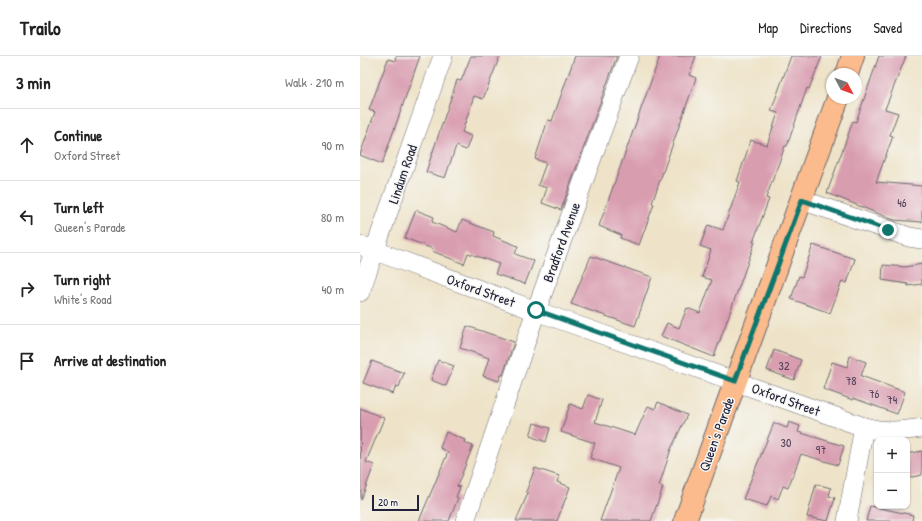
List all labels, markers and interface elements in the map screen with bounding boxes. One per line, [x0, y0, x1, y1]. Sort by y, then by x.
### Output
text: Trailo [20, 15, 61, 41]
text: Map [758, 18, 778, 37]
text: Directions [800, 18, 851, 37]
text: Saved [873, 18, 902, 37]
north arrow [826, 68, 862, 104]
text: 3 min [16, 71, 51, 94]
text: Walk · 210 m [285, 73, 344, 91]
text: Continue [54, 125, 102, 146]
icon: ahead [16, 134, 38, 156]
text: 90 m [322, 136, 344, 154]
street label: Lindum Road [383, 141, 421, 206]
text: Oxford Street [54, 146, 120, 164]
house number: 46 [897, 194, 907, 211]
text: Turn left [54, 197, 104, 218]
street label: Bradford Avenue [538, 199, 584, 285]
icon: left [16, 206, 38, 228]
text: 80 m [321, 208, 344, 226]
text: Queen's Parade [54, 218, 126, 236]
route end [879, 221, 897, 239]
text: Turn right [54, 269, 110, 290]
street label: Oxford Street [444, 269, 518, 311]
icon: right [16, 278, 38, 300]
text: 40 m [321, 280, 344, 298]
text: White's Road [54, 290, 111, 308]
route start [527, 301, 545, 319]
icon: arrive [16, 350, 38, 372]
text: Arrive at destination [54, 350, 166, 371]
house number: 32 [779, 357, 790, 374]
house number: 78 [845, 372, 857, 389]
street label: Oxford Street [749, 378, 823, 420]
house number: 76 [869, 385, 880, 402]
house number: 74 [887, 391, 898, 408]
street label: Queen's Parade [694, 394, 738, 474]
house number: 30 [781, 434, 791, 451]
map controls [874, 437, 910, 509]
button: + [874, 437, 910, 473]
house number: 97 [816, 441, 826, 458]
button: − [874, 473, 910, 509]
scale bar [372, 493, 419, 512]
text: 20 m [378, 495, 398, 509]

